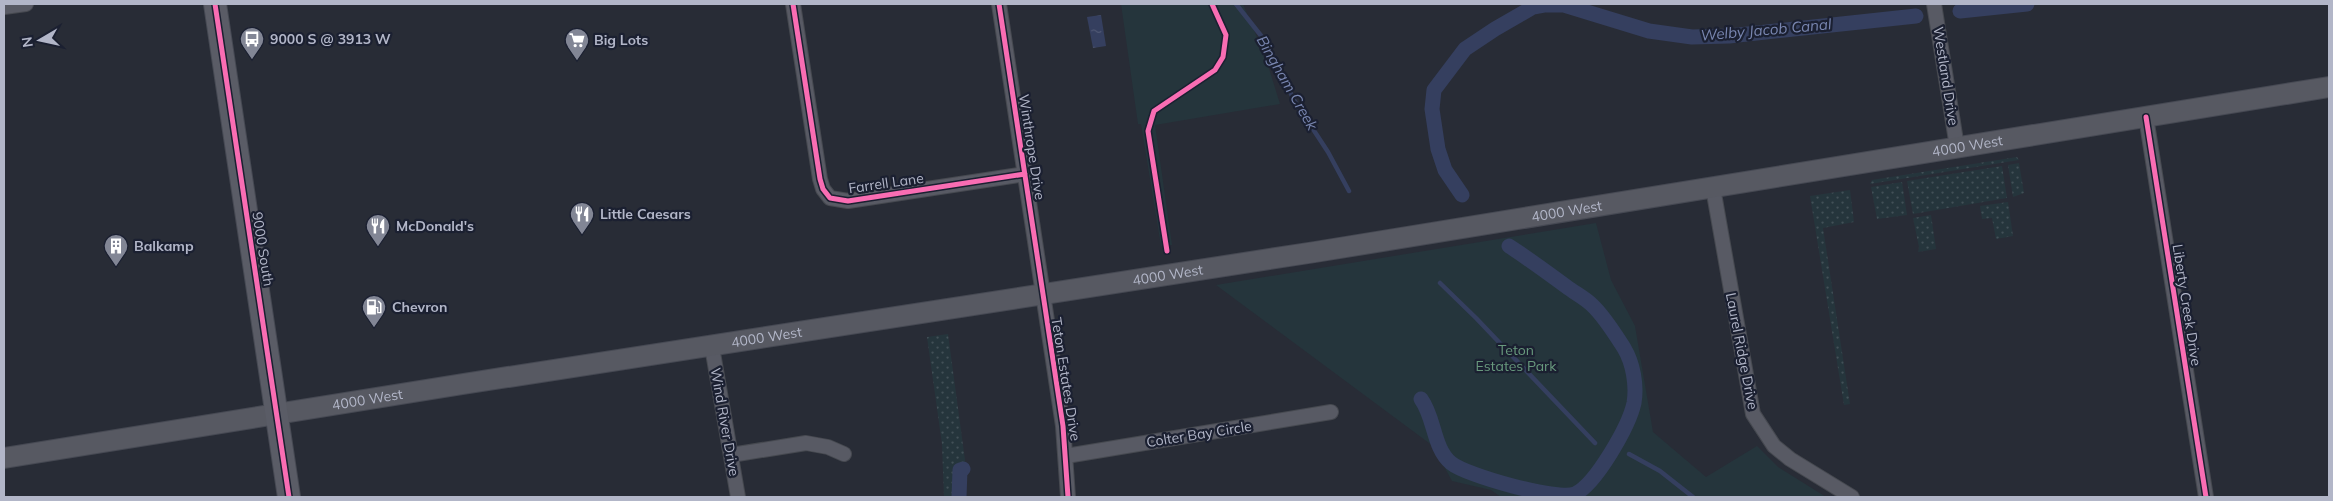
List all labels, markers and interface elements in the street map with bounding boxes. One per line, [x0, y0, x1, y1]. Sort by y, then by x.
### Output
water label: Welby Jacob Canal [1700, 14, 1833, 45]
north arrow [15, 15, 65, 65]
street label: Westland Drive [1929, 25, 1963, 127]
bus stop icon: 9000 S @ 3913 W [239, 26, 265, 60]
supermarket icon: Big Lots [564, 27, 590, 61]
place label: 9000 S @ 3913 W [270, 30, 391, 48]
place label: Big Lots [594, 31, 648, 49]
water label: Bingham Creek [1253, 32, 1323, 135]
text: N [17, 35, 37, 49]
street label: Winthrope Drive [1015, 93, 1049, 201]
street label: 4000 West [1931, 131, 2004, 160]
street label: Farrell Lane [847, 169, 925, 197]
street label: 4000 West [1530, 196, 1603, 226]
restaurant icon: Little Caesars [569, 201, 595, 235]
place label: Little Caesars [600, 205, 691, 223]
street label: 9000 South [248, 210, 278, 288]
restaurant icon: McDonald's [365, 213, 391, 247]
place label: McDonald's [396, 217, 474, 235]
building icon: Balkamp [103, 233, 129, 267]
place label: Balkamp [134, 237, 194, 255]
street label: Liberty Creek Drive [2168, 243, 2206, 367]
street label: 4000 West [1131, 260, 1204, 289]
street label: Laurel Ridge Drive [1722, 291, 1762, 411]
fuel station icon: Chevron [361, 294, 387, 328]
place label: Chevron [392, 298, 447, 316]
street label: Teton Estates Drive [1047, 316, 1085, 442]
street label: 4000 West [730, 323, 803, 351]
park label: Teton Estates Park [1476, 341, 1557, 375]
street label: Wind River Drive [707, 366, 743, 478]
street label: 4000 West [331, 385, 404, 414]
street label: Colter Bay Circle [1145, 417, 1253, 451]

